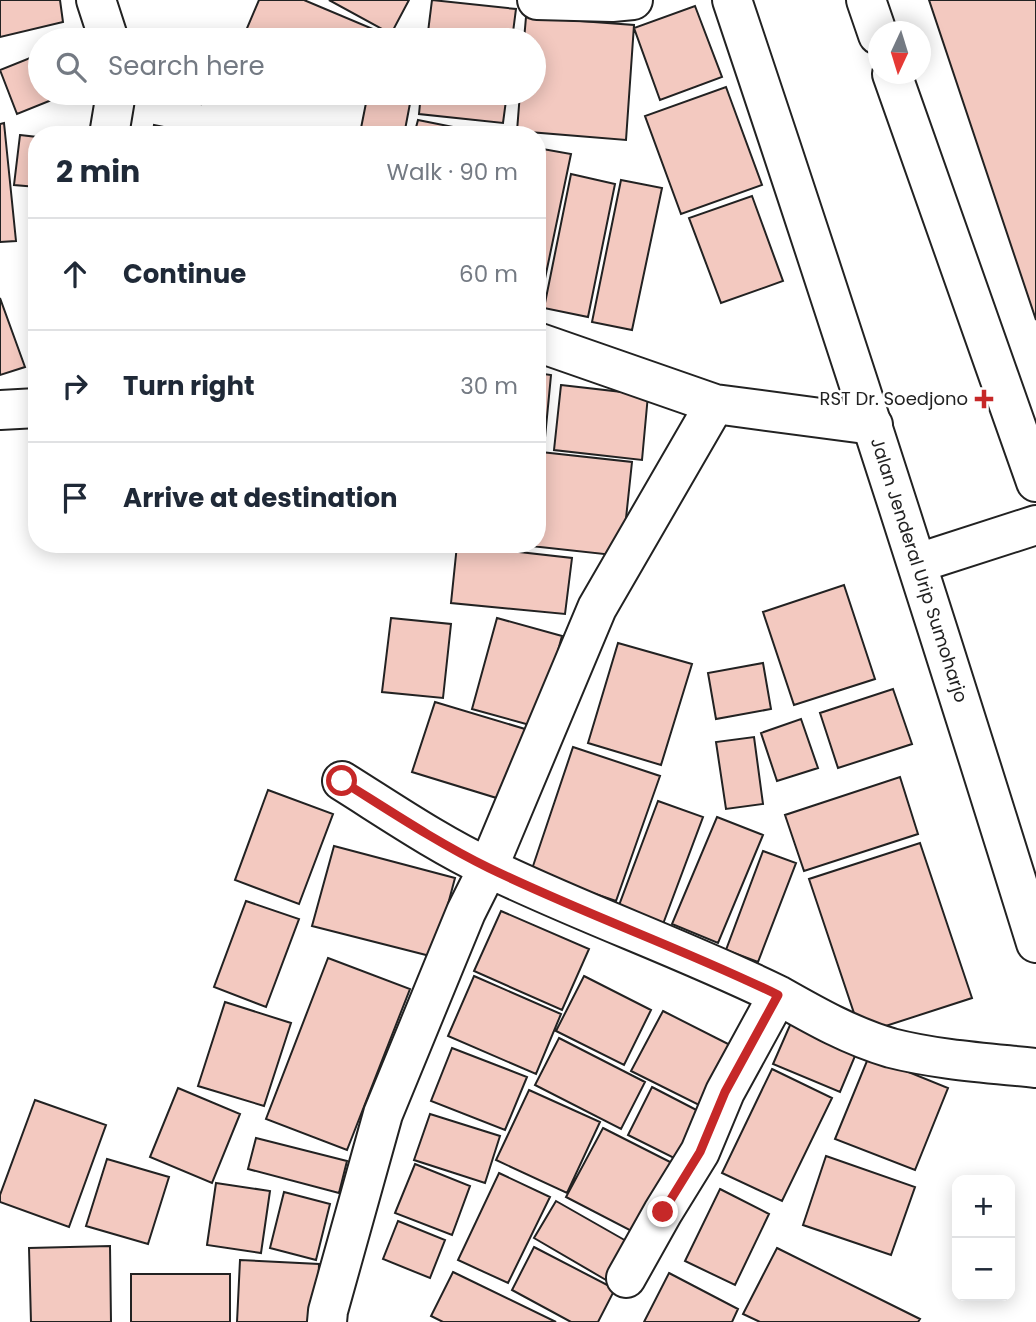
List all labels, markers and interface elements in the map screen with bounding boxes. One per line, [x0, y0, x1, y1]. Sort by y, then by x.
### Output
north arrow [868, 21, 931, 84]
search box [28, 28, 546, 105]
icon: search [52, 48, 90, 86]
text: Search here [108, 48, 265, 84]
text: 2 min [56, 150, 140, 193]
text: Walk · 90 m [387, 156, 518, 188]
icon: ahead [56, 255, 94, 293]
text: Continue [123, 256, 246, 292]
text: 60 m [459, 258, 518, 290]
icon: right [56, 367, 94, 405]
text: Turn right [123, 368, 255, 404]
text: 30 m [460, 370, 518, 402]
place label: RST Dr. Soedjono [819, 386, 968, 411]
marker: RST Dr. Soedjono [974, 389, 994, 409]
street label: Jalan Jenderal Urip Sumoharjo [865, 434, 974, 705]
icon: arrive [56, 479, 94, 517]
text: Arrive at destination [123, 480, 398, 516]
route start [326, 765, 357, 796]
map controls [952, 1175, 1015, 1301]
button: + [952, 1175, 1015, 1238]
route end [647, 1196, 678, 1227]
button: − [952, 1238, 1015, 1301]

